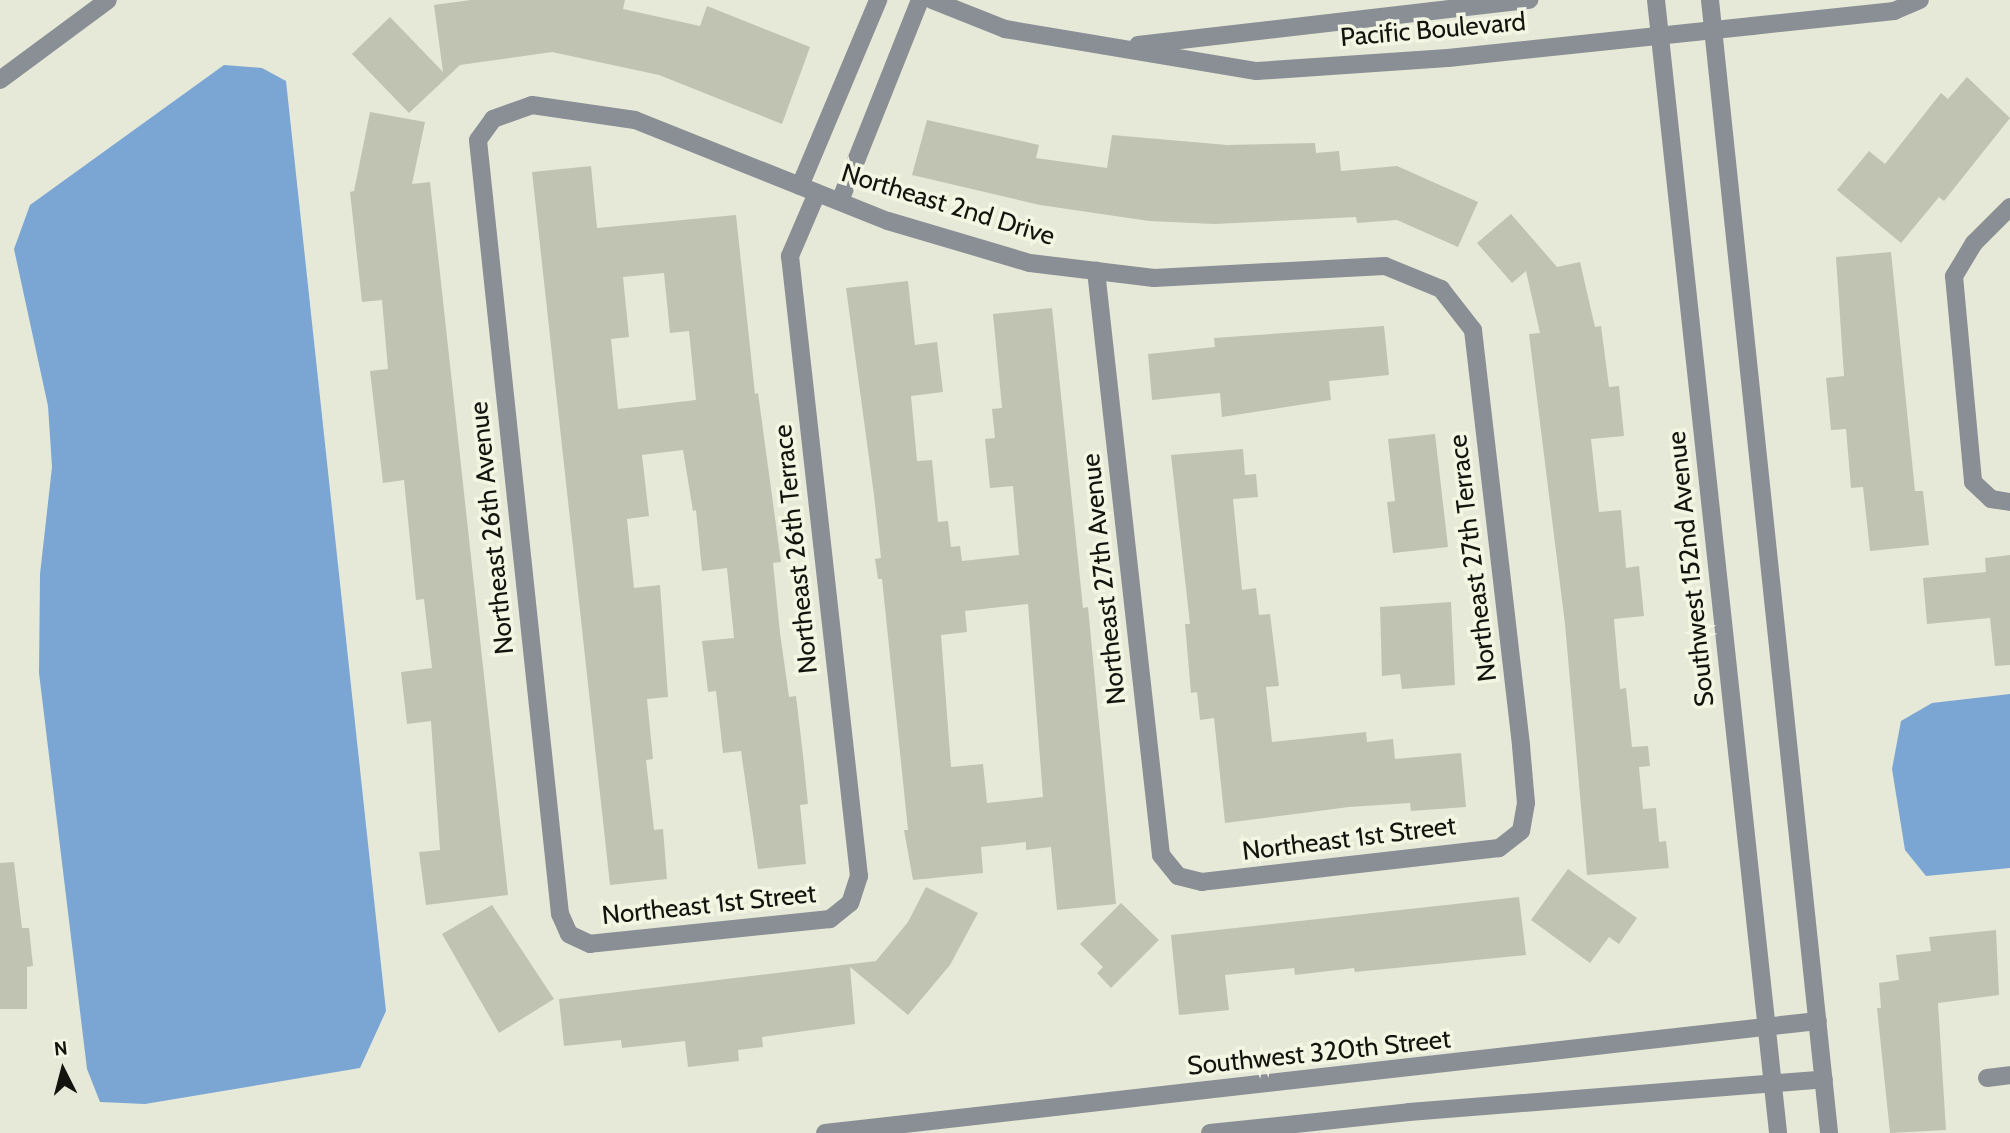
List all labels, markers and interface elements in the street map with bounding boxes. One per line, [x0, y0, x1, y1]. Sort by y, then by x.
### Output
street label: Pacific Boulevard [1339, 6, 1527, 54]
street label: Northeast 2nd Drive [838, 158, 1058, 252]
street label: Northeast 26th Avenue [463, 400, 521, 656]
street label: Northeast 26th Terrace [767, 423, 825, 675]
street label: Southwest 152nd Avenue [1661, 430, 1721, 708]
street label: Northeast 27th Terrace [1442, 433, 1504, 683]
street label: Northeast 27th Avenue [1075, 452, 1133, 706]
street label: Northeast 1st Street [1240, 810, 1458, 868]
street label: Northeast 1st Street [600, 878, 818, 932]
street label: Southwest 320th Street [1186, 1024, 1452, 1082]
north arrow [28, 1035, 98, 1105]
text: N [53, 1036, 69, 1061]

